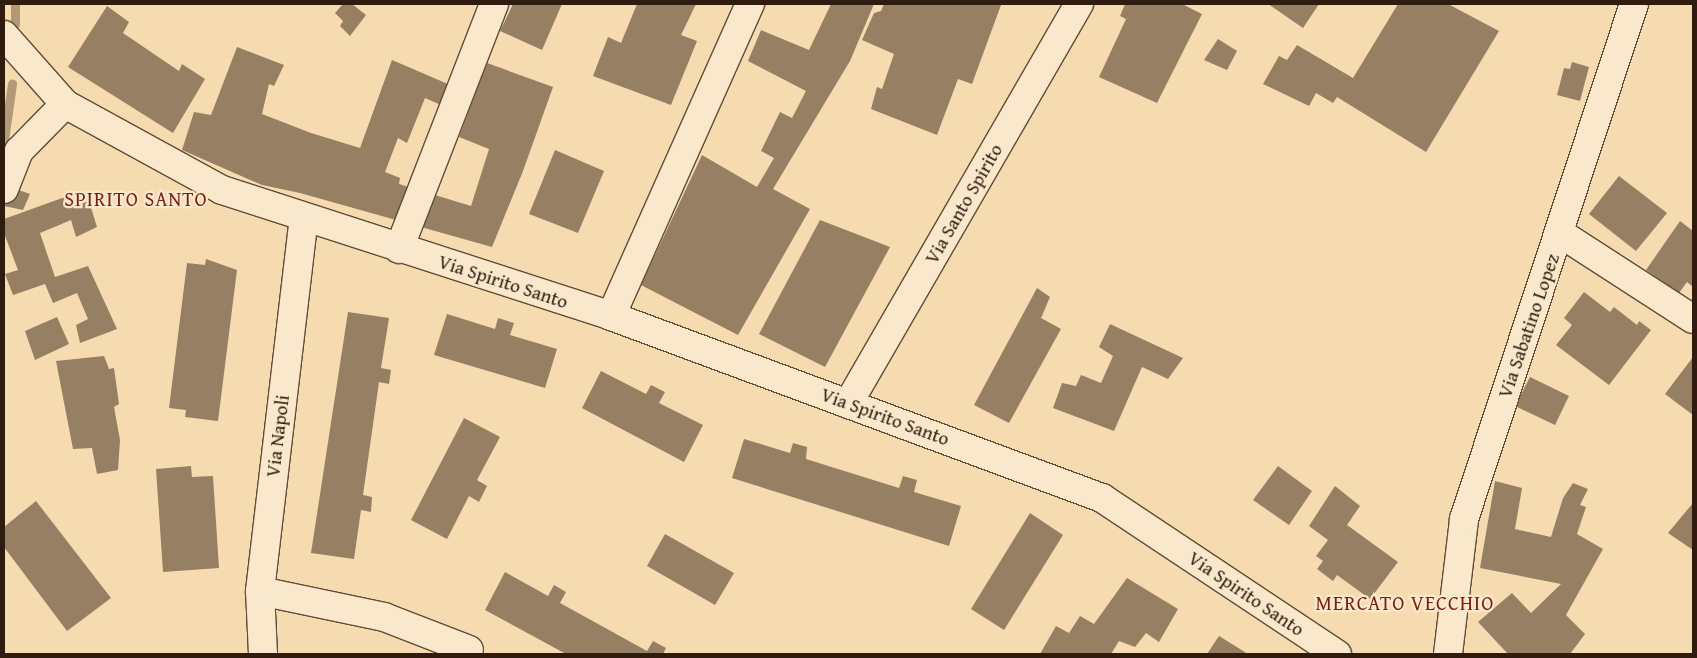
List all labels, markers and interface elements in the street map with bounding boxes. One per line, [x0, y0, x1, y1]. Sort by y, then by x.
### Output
street label: Via Santo Spirito [920, 140, 1008, 268]
district label: SPIRITO SANTO [63, 186, 209, 210]
street label: Via Spirito Santo [435, 250, 571, 314]
street label: Via Sabatino Lopez [1494, 251, 1564, 401]
street label: Via Spirito Santo [818, 383, 952, 451]
street label: Via Napoli [262, 393, 294, 479]
street label: Via Spirito Santo [1184, 547, 1308, 641]
district label: MERCATO VECCHIO [1314, 590, 1496, 614]

